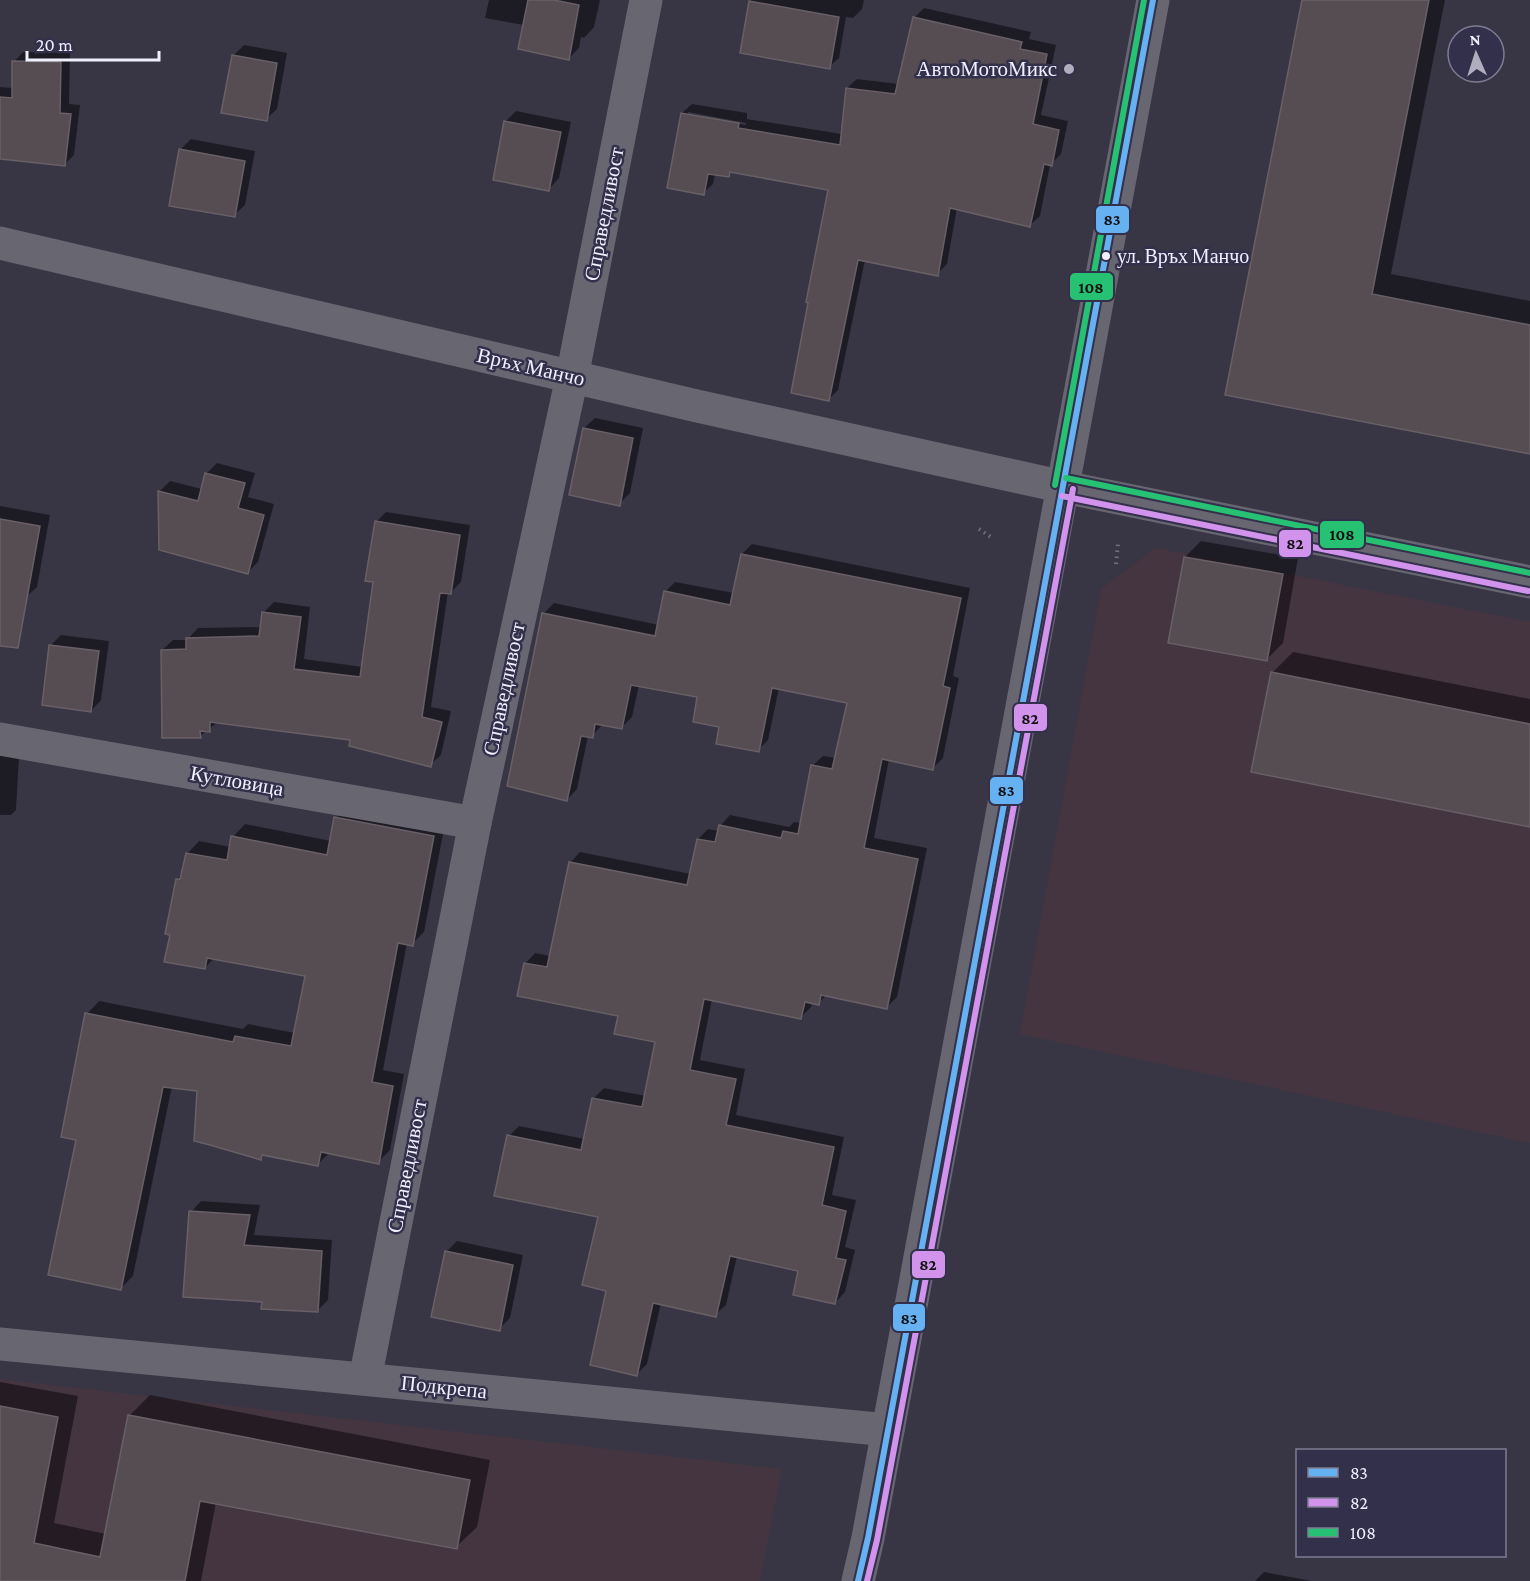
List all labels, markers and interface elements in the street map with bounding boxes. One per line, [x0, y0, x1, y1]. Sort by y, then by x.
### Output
scale bar [27, 24, 159, 62]
north arrow [1446, 24, 1506, 84]
text: N [1469, 31, 1481, 48]
text: 20 m [36, 35, 73, 55]
place label: АвтоМотоМикс [916, 57, 1057, 81]
marker: АвтоМотоМикс [1062, 62, 1076, 76]
street label: Справедливост [579, 145, 629, 283]
line badge: 83 [1095, 205, 1130, 234]
text: 83 [1103, 211, 1121, 228]
place label: ул. Връх Манчо [1117, 245, 1249, 268]
marker: ул. Връх Манчо [1100, 250, 1112, 262]
line badge: 108 [1069, 272, 1114, 301]
text: 108 [1078, 279, 1104, 296]
street label: Връх Манчо [475, 343, 587, 391]
line badge: 108 [1319, 520, 1365, 549]
text: 108 [1329, 526, 1355, 543]
line badge: 82 [1278, 529, 1312, 558]
text: 82 [1286, 535, 1304, 552]
street label: Справедливост [478, 620, 530, 758]
line badge: 82 [1013, 703, 1048, 732]
text: 82 [1021, 710, 1039, 727]
street label: Кутловица [188, 761, 286, 801]
line badge: 83 [989, 776, 1024, 805]
text: 83 [997, 782, 1015, 799]
street label: Справедливост [382, 1097, 432, 1235]
line badge: 82 [911, 1250, 946, 1279]
text: 82 [919, 1256, 937, 1273]
line badge: 83 [892, 1303, 926, 1332]
text: 83 [900, 1310, 918, 1327]
street label: Подкрепа [400, 1371, 489, 1404]
legend [1296, 1449, 1506, 1557]
text: 83 [1350, 1463, 1368, 1483]
text: 82 [1350, 1493, 1368, 1513]
text: 108 [1350, 1523, 1376, 1543]

